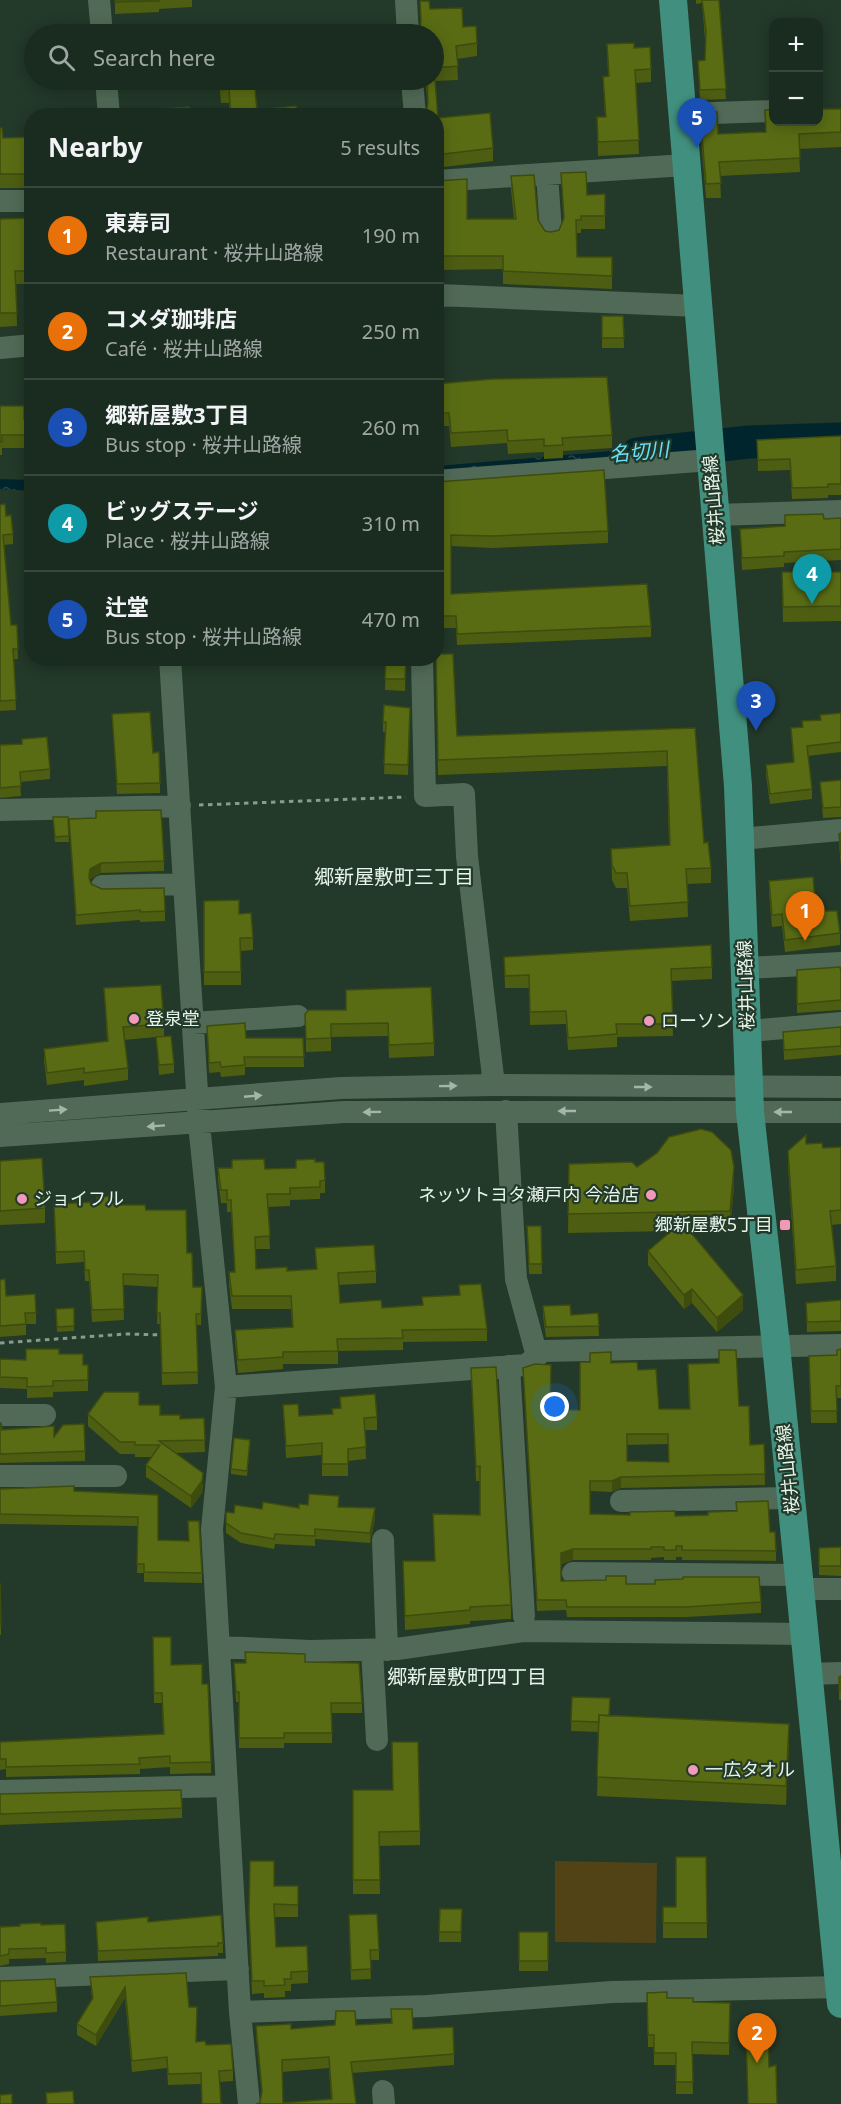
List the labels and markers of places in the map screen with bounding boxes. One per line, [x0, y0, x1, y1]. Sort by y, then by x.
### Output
pin: 5 [678, 98, 716, 148]
pin: 4 [792, 554, 832, 604]
pin: 3 [736, 682, 776, 731]
pin: 1 [786, 892, 824, 941]
place label: 登泉堂 [146, 1006, 200, 1030]
place label: ローソン [661, 1008, 733, 1032]
marker: 登泉堂 [127, 1012, 141, 1026]
marker: ローソン [642, 1014, 656, 1028]
place label: ネッツトヨタ瀬戸内 今治店 [418, 1182, 639, 1206]
place label: ジョイフル [34, 1186, 124, 1210]
marker: ネッツトヨタ瀬戸内 今治店 [644, 1188, 658, 1202]
marker: ジョイフル [15, 1192, 29, 1206]
place label: 郷新屋敷5丁目 [655, 1212, 773, 1236]
marker: 郷新屋敷5丁目 [778, 1218, 792, 1232]
place label: 一広タオル [705, 1757, 795, 1781]
marker: 一広タオル [686, 1763, 700, 1777]
pin: 2 [738, 2014, 777, 2063]

